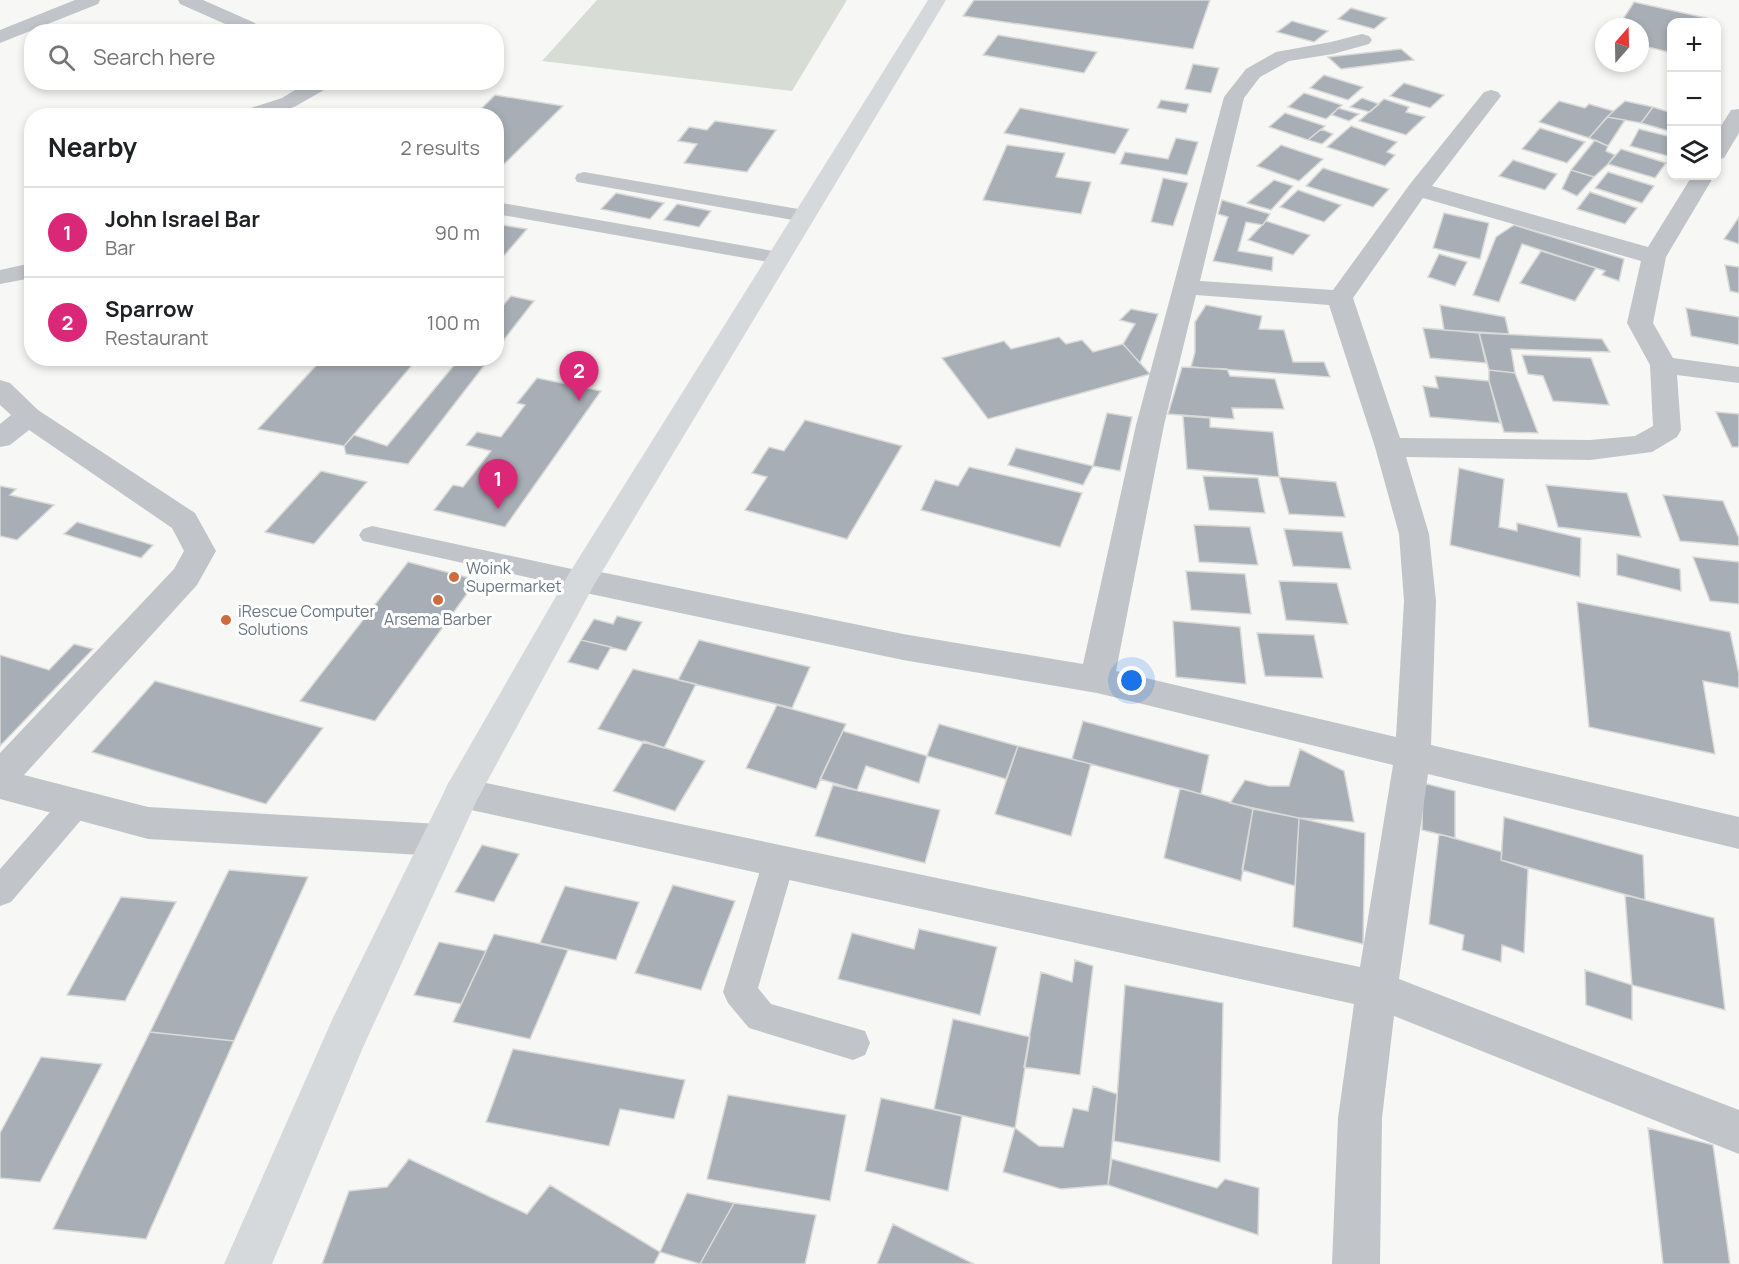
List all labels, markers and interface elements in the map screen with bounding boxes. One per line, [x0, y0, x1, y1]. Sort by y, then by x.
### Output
north arrow [1595, 18, 1649, 72]
map controls [1667, 18, 1721, 180]
button: + [1667, 18, 1721, 72]
search box [24, 24, 504, 90]
icon: search [45, 41, 78, 74]
text: Search here [93, 42, 215, 72]
button: − [1667, 72, 1721, 126]
button: layers [1667, 126, 1721, 180]
text: Nearby [48, 129, 137, 165]
text: 2 results [400, 134, 480, 161]
text: John Israel Bar [105, 204, 260, 234]
text: 1 [63, 219, 72, 246]
text: 90 m [434, 219, 480, 246]
text: Bar [105, 234, 136, 261]
text: Sparrow [105, 294, 194, 324]
text: 2 [62, 309, 73, 336]
text: 100 m [427, 309, 480, 336]
text: Restaurant [105, 324, 209, 351]
pin: 2 [560, 352, 598, 401]
pin: 1 [478, 460, 518, 509]
place label: Woink Supermarket [466, 557, 562, 597]
marker: Woink Supermarket [447, 570, 461, 584]
marker: Arsema Barber [431, 593, 445, 607]
place label: iRescue Computer Solutions [238, 600, 375, 640]
place label: Arsema Barber [384, 608, 492, 630]
marker: iRescue Computer Solutions [219, 613, 233, 627]
your location [1117, 666, 1146, 695]

